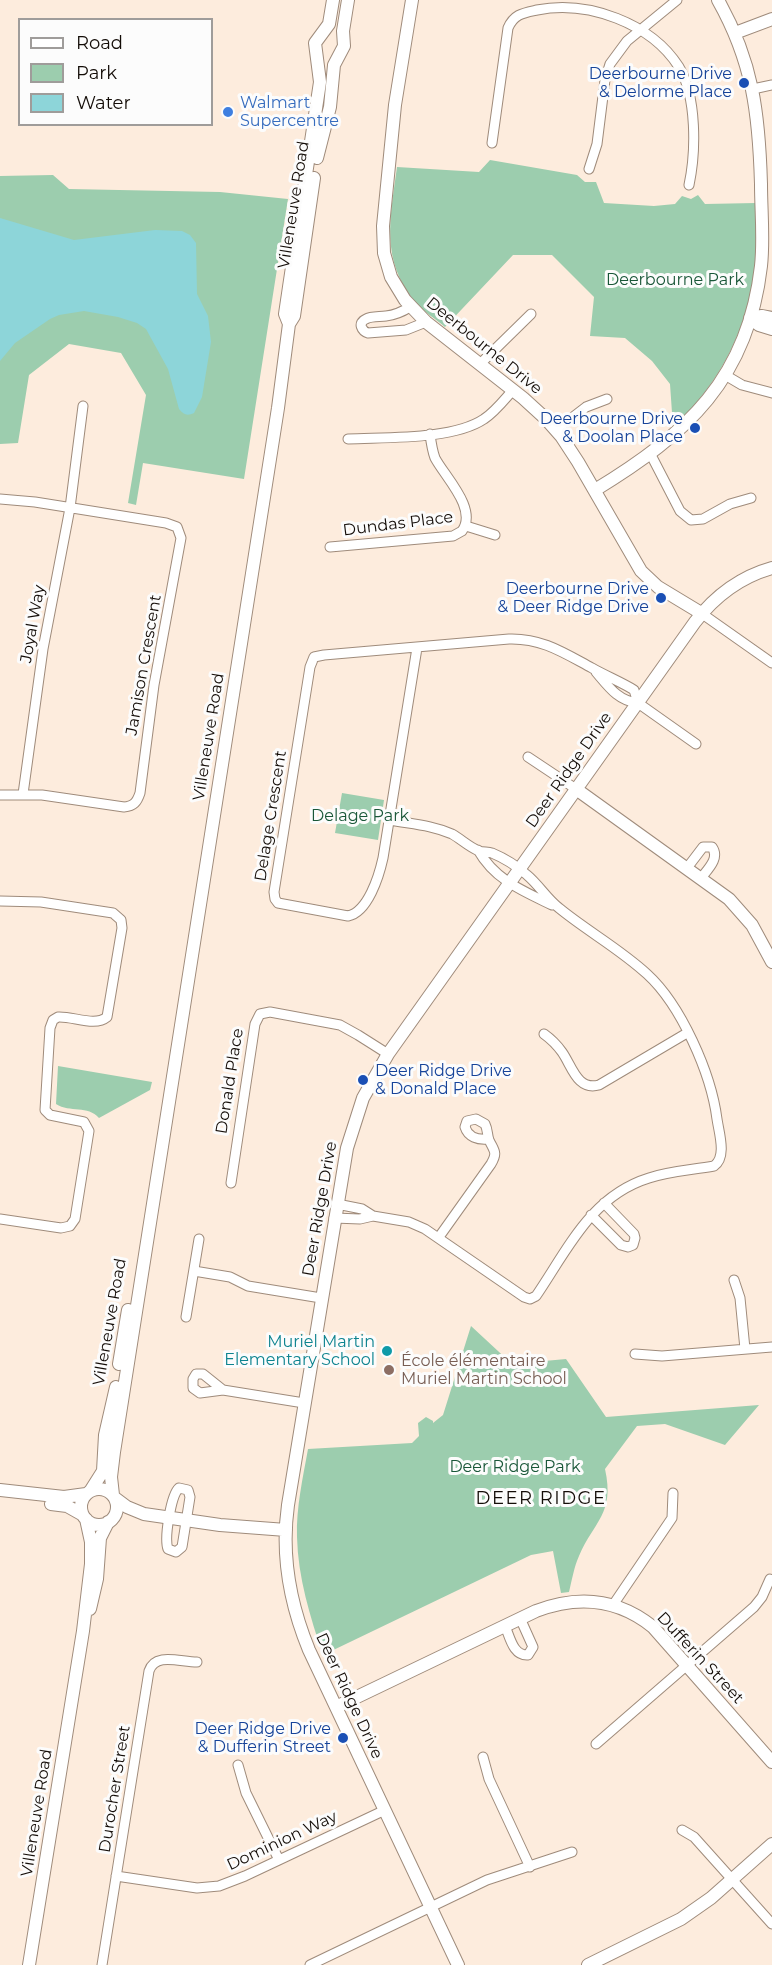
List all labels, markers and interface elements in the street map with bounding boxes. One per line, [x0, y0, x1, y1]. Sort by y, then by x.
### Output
legend [18, 18, 213, 126]
text: Road [76, 32, 123, 54]
text: Park [76, 62, 117, 84]
place label: Deerbourne Drive & Delorme Place [589, 64, 732, 102]
marker: Deerbourne Drive & Delorme Place [737, 76, 751, 90]
text: Water [76, 92, 131, 114]
place label: Walmart Supercentre [240, 93, 339, 131]
marker: Walmart Supercentre [221, 105, 235, 119]
street label: Villeneuve Road [274, 140, 314, 270]
park label: Deerbourne Park [606, 270, 744, 290]
street label: Deerbourne Drive [422, 293, 546, 399]
place label: Deerbourne Drive & Doolan Place [540, 409, 683, 447]
marker: Deerbourne Drive & Doolan Place [688, 421, 702, 435]
street label: Dundas Place [342, 508, 454, 540]
place label: Deerbourne Drive & Deer Ridge Drive [498, 579, 649, 617]
street label: Joyal Way [17, 584, 49, 664]
marker: Deerbourne Drive & Deer Ridge Drive [654, 591, 668, 605]
street label: Jamison Crescent [122, 593, 166, 737]
street label: Villeneuve Road [189, 672, 229, 802]
street label: Deer Ridge Drive [522, 709, 616, 831]
street label: Delage Crescent [251, 749, 291, 883]
park label: Delage Park [311, 806, 409, 826]
street label: Donald Place [212, 1027, 248, 1135]
place label: Deer Ridge Drive & Donald Place [375, 1061, 512, 1099]
marker: Deer Ridge Drive & Donald Place [356, 1073, 370, 1087]
street label: Deer Ridge Drive [299, 1140, 341, 1278]
street label: Villeneuve Road [89, 1257, 131, 1387]
place label: Muriel Martin Elementary School [224, 1332, 375, 1370]
marker: Muriel Martin Elementary School [380, 1344, 394, 1358]
place label: École élémentaire Muriel Martin School [401, 1351, 567, 1389]
marker: École élémentaire Muriel Martin School [382, 1363, 396, 1377]
park label: Deer Ridge Park [449, 1457, 581, 1477]
district label: DEER RIDGE [476, 1488, 606, 1510]
street label: Dufferin Street [653, 1608, 747, 1708]
street label: Deer Ridge Drive [311, 1630, 387, 1762]
place label: Deer Ridge Drive & Dufferin Street [194, 1719, 331, 1757]
street label: Durocher Street [95, 1724, 135, 1854]
marker: Deer Ridge Drive & Dufferin Street [336, 1731, 350, 1745]
street label: Villeneuve Road [17, 1748, 57, 1878]
street label: Dominion Way [224, 1807, 340, 1875]

